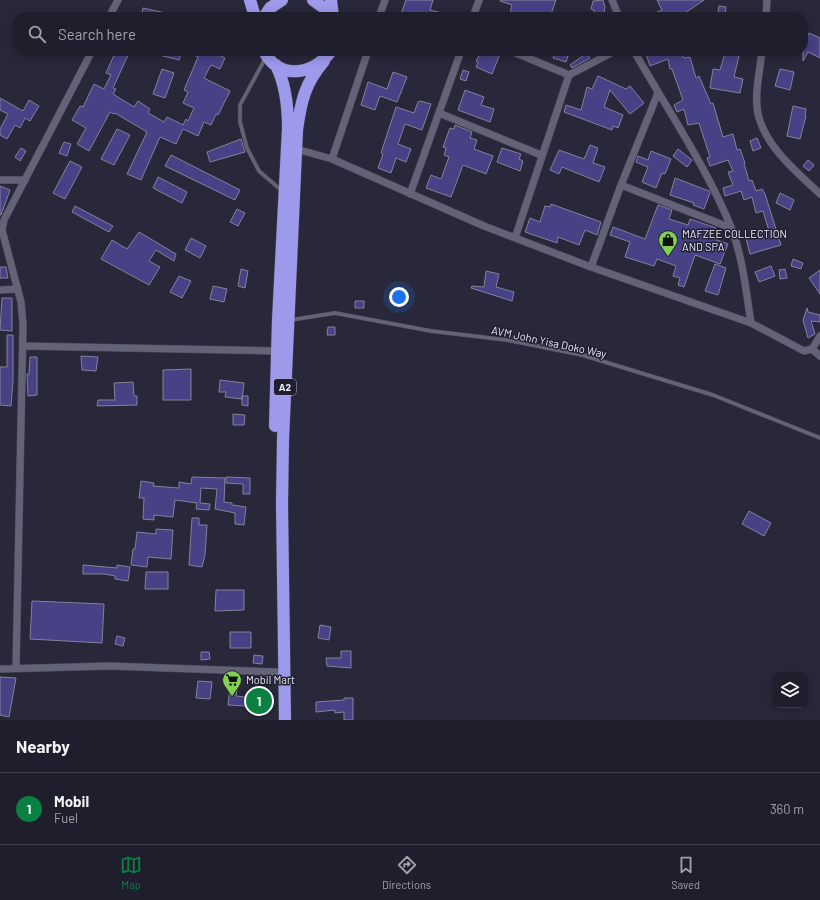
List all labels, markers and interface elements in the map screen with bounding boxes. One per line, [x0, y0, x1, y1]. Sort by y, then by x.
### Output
search box [12, 12, 808, 56]
icon: search [26, 23, 48, 45]
text: Search here [58, 25, 136, 43]
place label: MAFZEE COLLECTION AND SPA [682, 227, 787, 253]
shop icon: MAFZEE COLLECTION AND SPA [657, 229, 679, 257]
your location [389, 287, 409, 307]
street label: AVM John Yisa Doko Way [490, 323, 608, 360]
road number: A2 [274, 379, 296, 395]
supermarket icon: Mobil Mart [221, 669, 243, 697]
map controls [772, 672, 808, 708]
button: layers [772, 672, 808, 708]
place label: Mobil Mart [246, 673, 295, 686]
pin: 1 [246, 686, 272, 716]
text: Nearby [16, 736, 70, 756]
text: Mobil [54, 792, 89, 810]
text: 1 [27, 801, 31, 817]
text: 360 m [770, 801, 804, 817]
text: Fuel [54, 810, 78, 826]
tab: Map [120, 854, 142, 891]
tab: Directions [382, 854, 431, 891]
tab: Saved [671, 854, 700, 891]

